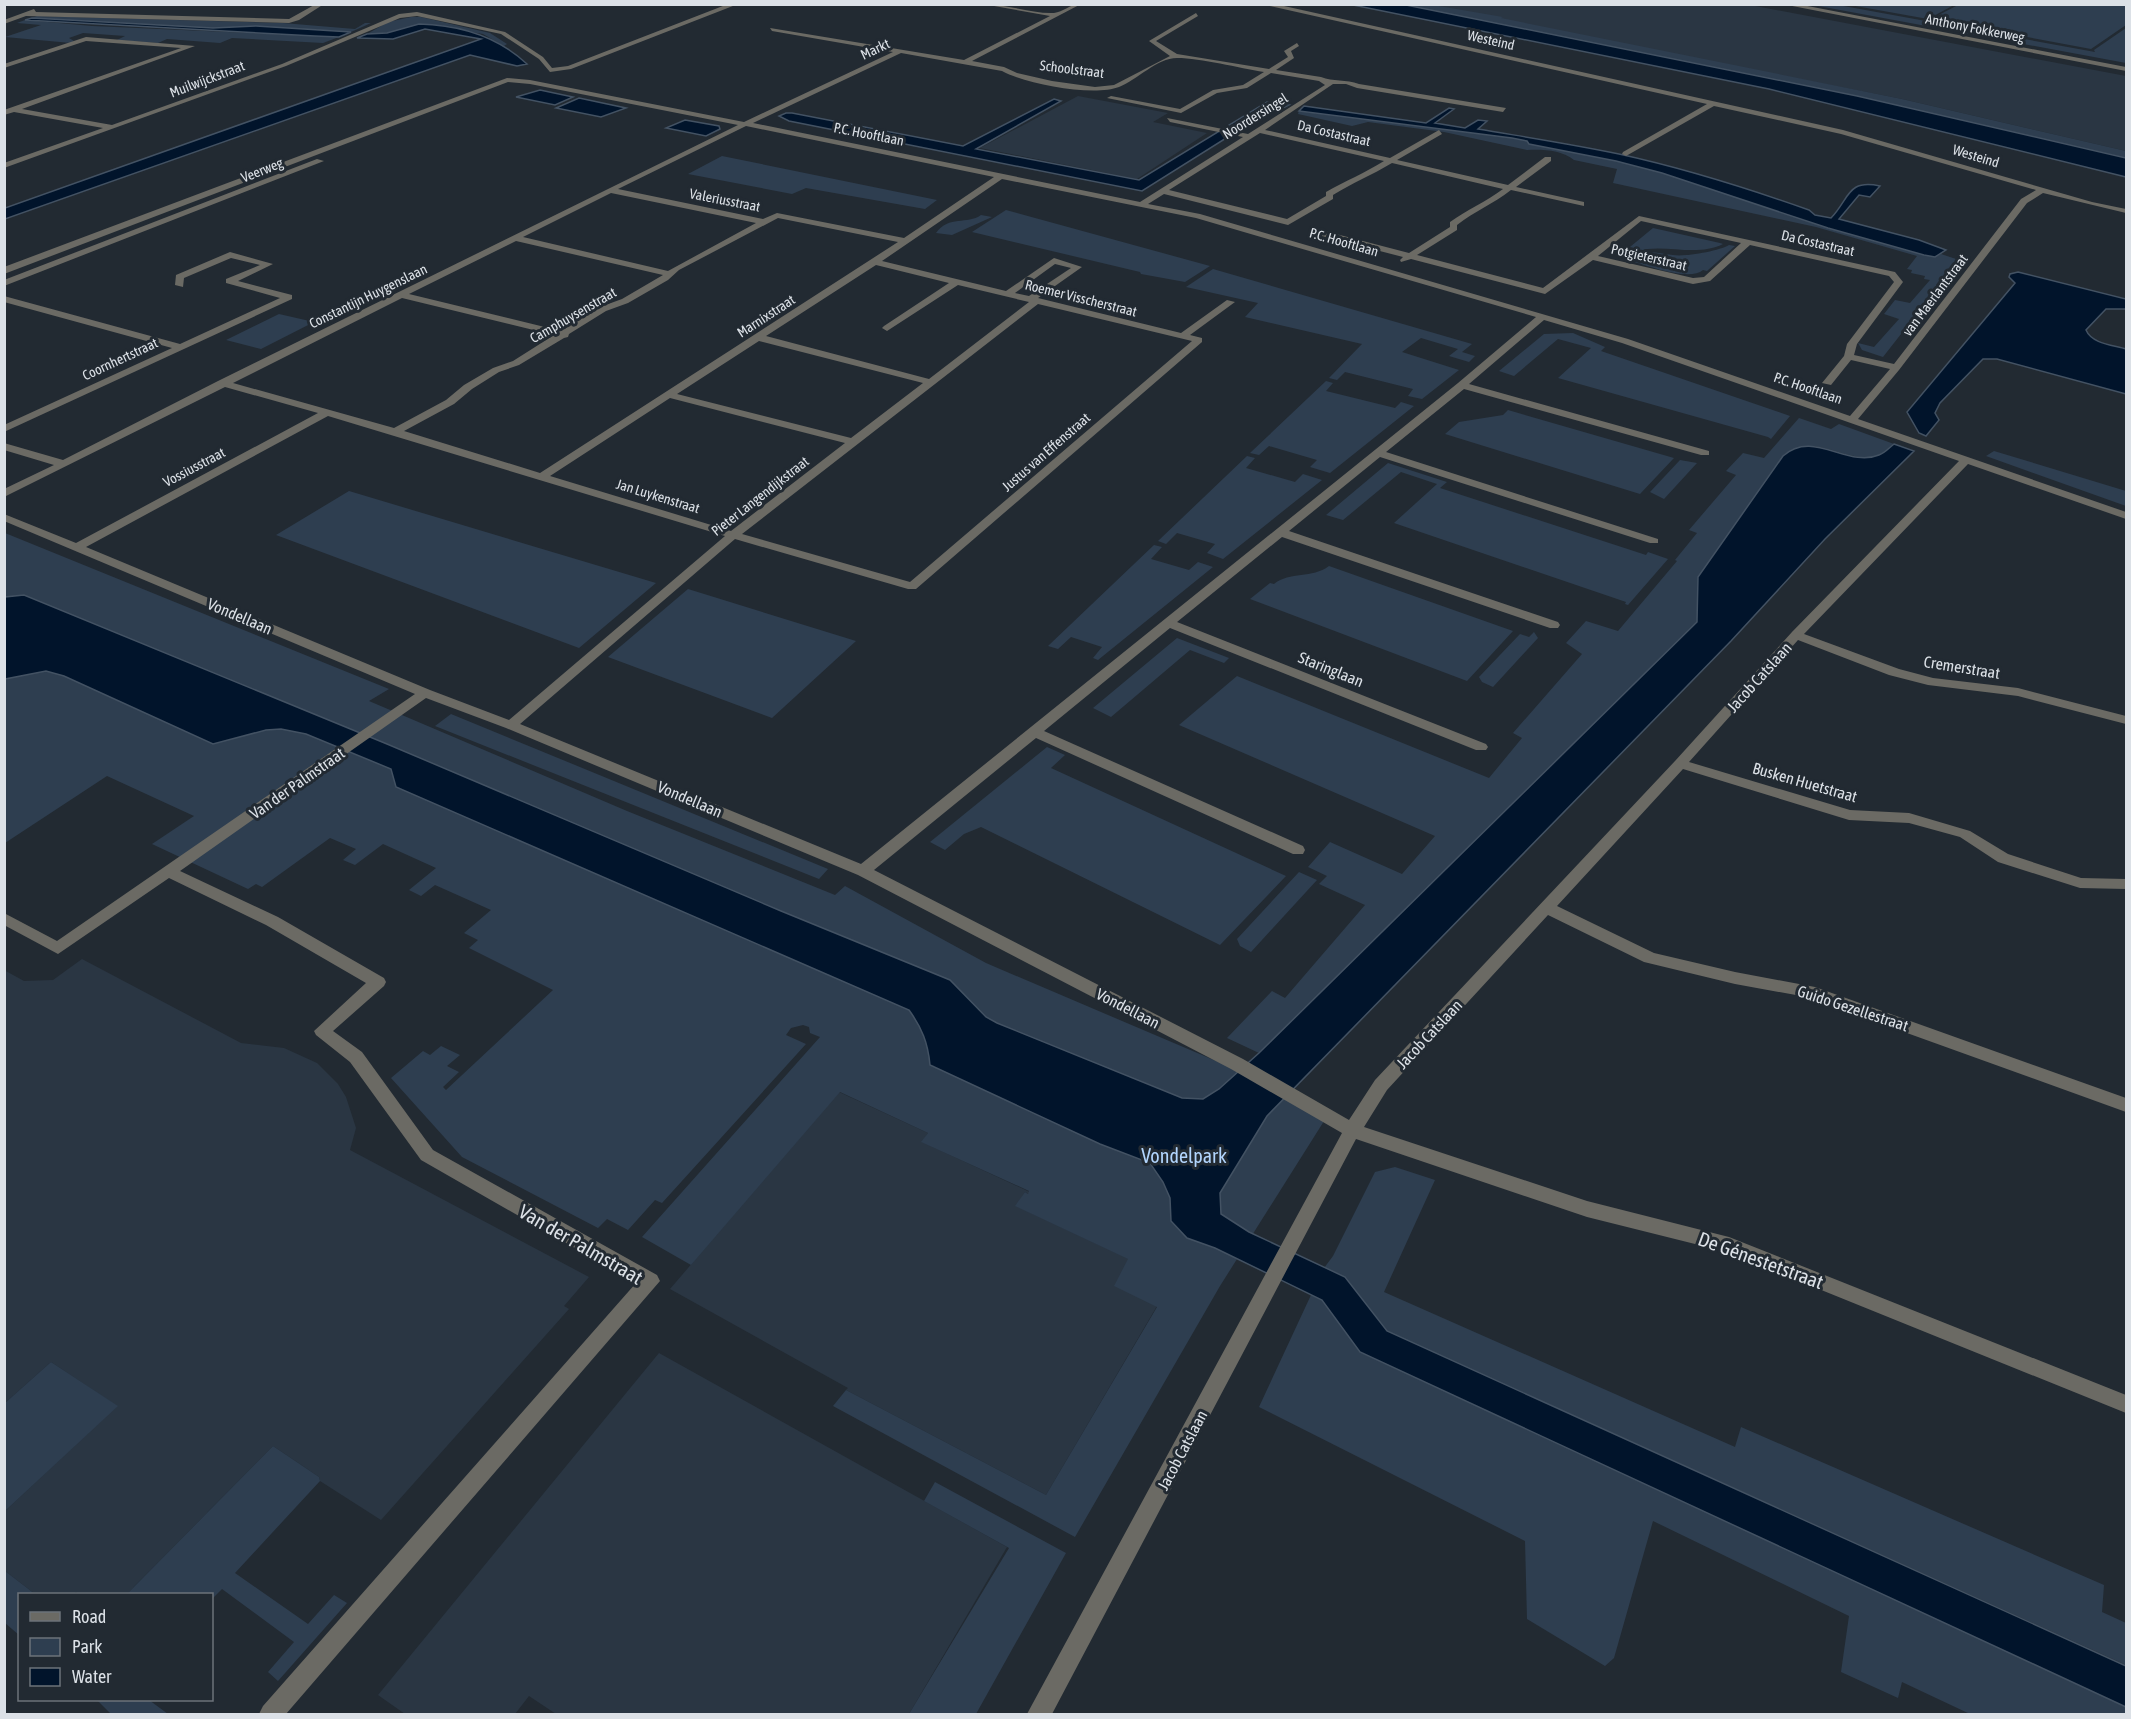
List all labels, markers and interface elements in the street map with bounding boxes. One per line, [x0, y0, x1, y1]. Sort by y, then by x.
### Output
street label: Anthony Fokkerweg [1924, 11, 2026, 45]
street label: Westeind [1466, 27, 1516, 53]
street label: Markt [858, 35, 892, 63]
street label: Muilwijckstraat [167, 57, 247, 101]
street label: Schoolstraat [1039, 57, 1105, 81]
street label: Noordersingel [1220, 90, 1291, 142]
street label: Da Costastraat [1296, 117, 1372, 149]
street label: P.C. Hooftlaan [833, 119, 905, 149]
street label: Westeind [1951, 141, 2001, 171]
street label: Veerweg [239, 154, 285, 186]
street label: Valeriusstraat [688, 185, 762, 215]
street label: P.C. Hooftlaan [1308, 224, 1380, 260]
street label: Da Costastraat [1780, 227, 1856, 259]
street label: Potgieterstraat [1610, 241, 1688, 273]
street label: van Maerlantstraat [1899, 251, 1971, 339]
street label: Constantijn Huygenslaan [306, 261, 430, 331]
street label: Roemer Visscherstraat [1023, 276, 1139, 320]
street label: Camphuysenstraat [527, 284, 619, 346]
street label: Marnixstraat [734, 291, 798, 341]
street label: Coornhertstraat [80, 335, 160, 383]
street label: P.C. Hooftlaan [1772, 369, 1844, 407]
street label: Justus van Effenstraat [999, 409, 1093, 495]
street label: Vossiusstraat [160, 444, 228, 490]
street label: Pieter Langendijkstraat [708, 453, 812, 539]
street label: Jan Luykenstraat [614, 476, 702, 516]
street label: Vondellaan [205, 594, 275, 638]
street label: Jacob Catslaan [1723, 638, 1795, 716]
street label: Staringlaan [1295, 648, 1366, 691]
street label: Cremerstraat [1923, 652, 2002, 682]
street label: Van der Palmstraat [246, 743, 348, 822]
street label: Busken Huetstraat [1751, 758, 1860, 806]
street label: Vondellaan [655, 777, 725, 821]
street label: Guido Gezellestraat [1795, 982, 1911, 1035]
street label: Vondellaan [1093, 984, 1163, 1032]
street label: Jacob Catslaan [1393, 996, 1465, 1072]
park label: Vondelpark [1141, 1144, 1227, 1167]
street label: Van der Palmstraat [515, 1199, 647, 1289]
street label: De Génestetstraat [1695, 1227, 1827, 1293]
street label: Jacob Catslaan [1153, 1407, 1211, 1493]
legend [18, 1593, 213, 1701]
text: Road [72, 1606, 106, 1627]
text: Park [72, 1636, 102, 1657]
text: Water [72, 1666, 112, 1687]

